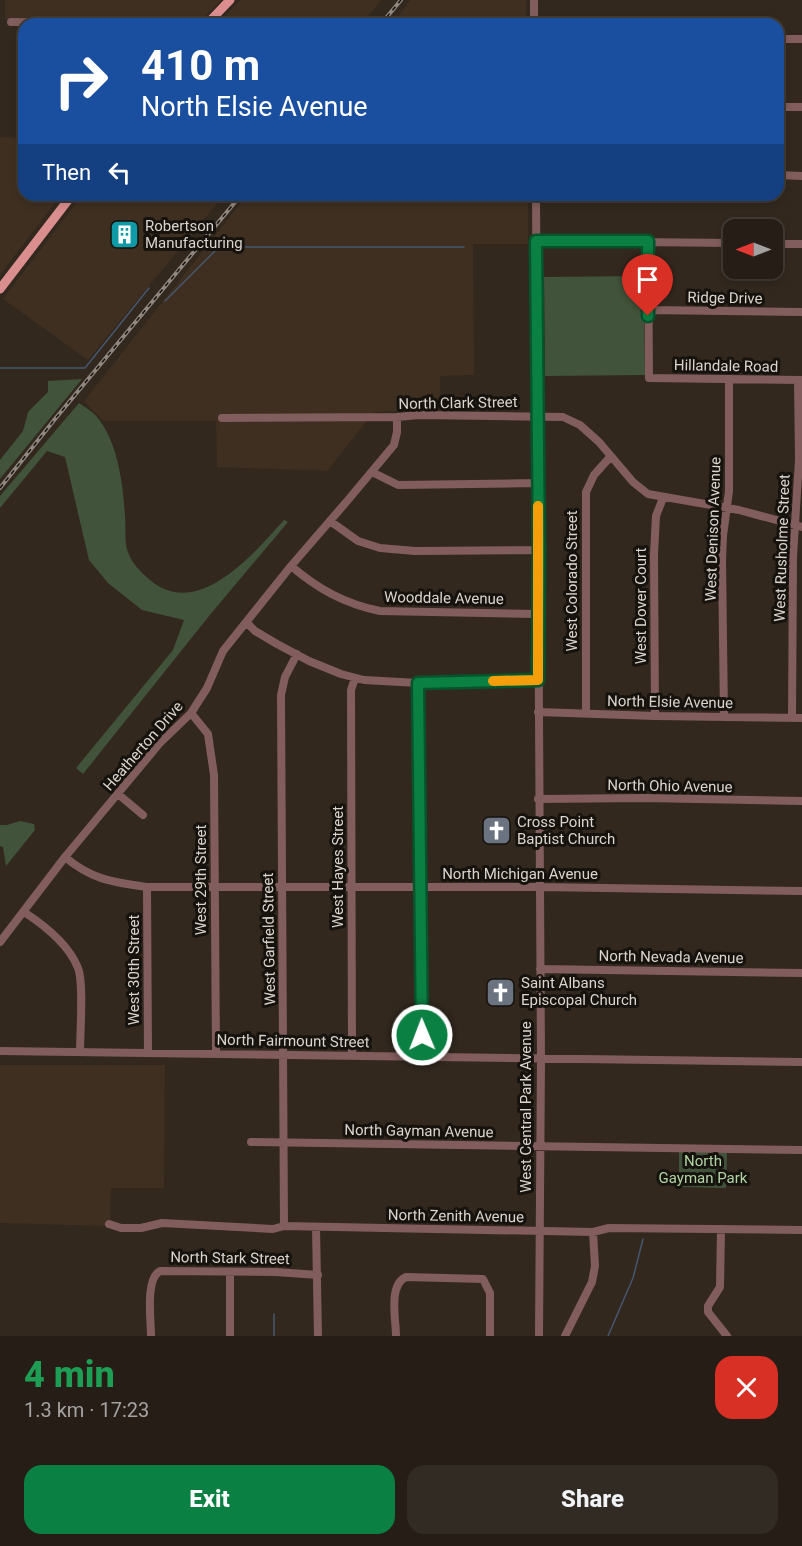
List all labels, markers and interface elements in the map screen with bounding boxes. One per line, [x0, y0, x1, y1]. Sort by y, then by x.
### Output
text: 410 m [141, 41, 260, 90]
icon: right [42, 42, 120, 120]
text: North Elsie Avenue [141, 91, 368, 123]
icon: left [103, 156, 136, 189]
text: Then [42, 160, 91, 185]
place label: Robertson Manufacturing [145, 217, 243, 252]
building icon: Robertson Manufacturing [108, 219, 140, 251]
north arrow [723, 219, 783, 279]
map controls [723, 219, 783, 279]
pin [622, 254, 673, 316]
icon: arrive [631, 263, 664, 296]
street label: Ridge Drive [687, 288, 763, 308]
street label: Hillandale Road [674, 356, 778, 376]
street label: North Clark Street [398, 393, 518, 413]
street label: West Denison Avenue [701, 456, 725, 602]
street label: West Rusholme Street [770, 474, 794, 622]
street label: West Colorado Street [563, 510, 581, 652]
street label: West Dover Court [632, 548, 650, 664]
street label: Wooddale Avenue [384, 588, 504, 608]
street label: North Elsie Avenue [607, 692, 733, 712]
street label: Heatherton Drive [99, 698, 187, 794]
street label: North Ohio Avenue [607, 776, 733, 796]
street label: West Hayes Street [329, 806, 347, 928]
place label: Cross Point Baptist Church [517, 813, 615, 848]
church icon: Cross Point Baptist Church [480, 815, 512, 847]
street label: West 29th Street [192, 825, 210, 935]
street label: North Michigan Avenue [442, 865, 598, 883]
street label: West Garfield Street [259, 873, 279, 1005]
street label: West 30th Street [125, 915, 143, 1025]
street label: North Nevada Avenue [598, 947, 744, 967]
place label: Saint Albans Episcopal Church [521, 974, 637, 1009]
church icon: Saint Albans Episcopal Church [484, 976, 516, 1008]
position arrow [390, 1003, 454, 1067]
street label: West Central Park Avenue [517, 1021, 535, 1193]
street label: North Fairmount Street [216, 1031, 370, 1051]
street label: North Gayman Avenue [344, 1121, 494, 1141]
park label: North Gayman Park [659, 1152, 748, 1187]
street label: North Zenith Avenue [388, 1206, 524, 1226]
street label: North Stark Street [170, 1248, 290, 1268]
text: 4 min [24, 1354, 115, 1396]
button: close [715, 1356, 778, 1419]
text: 1.3 km · 17:23 [24, 1398, 149, 1422]
button: Exit [24, 1465, 395, 1534]
button: Share [407, 1465, 778, 1534]

